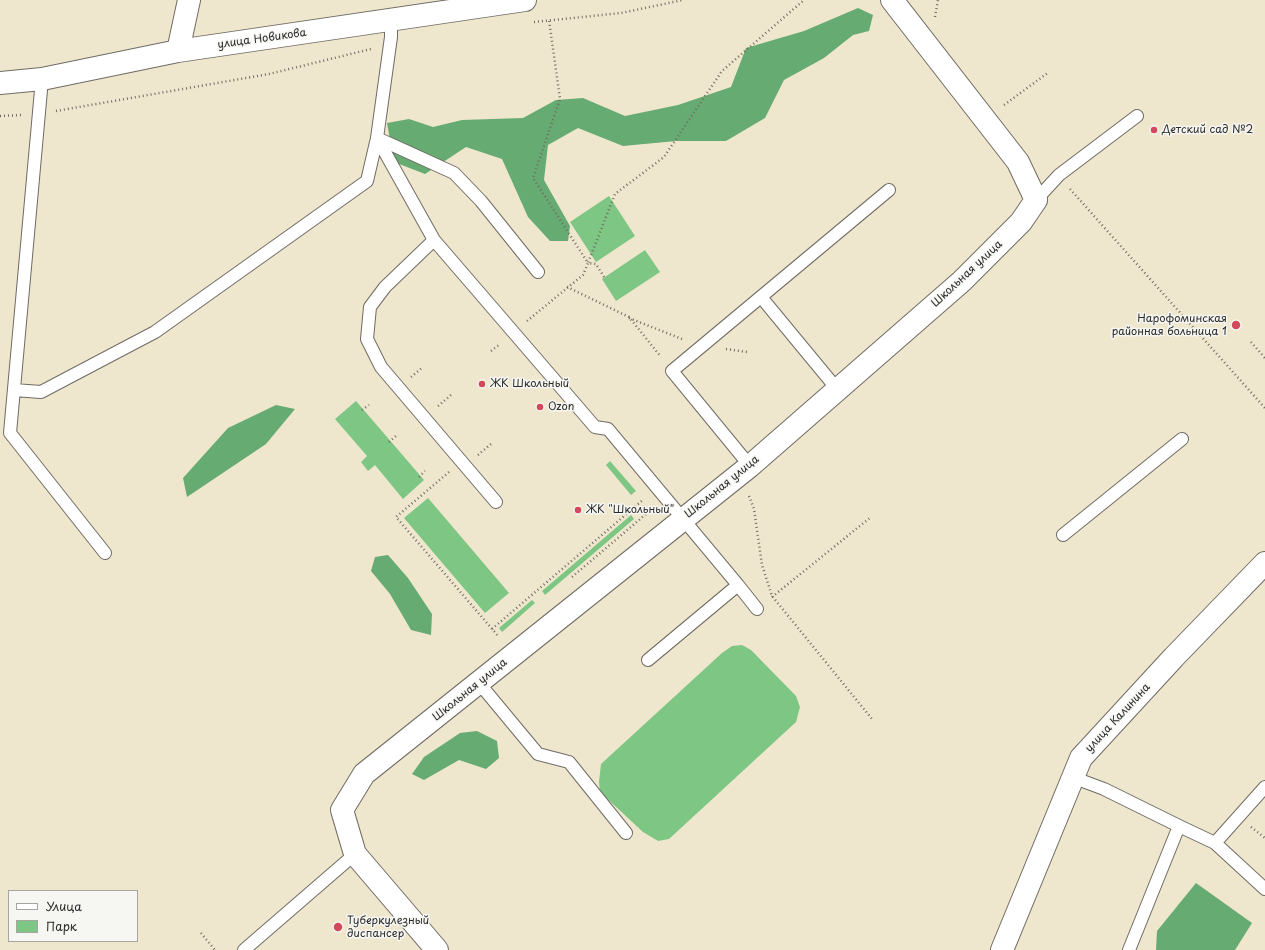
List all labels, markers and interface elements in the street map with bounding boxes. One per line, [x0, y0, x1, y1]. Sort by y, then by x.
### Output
street label: улица Новикова [217, 26, 307, 52]
place label: Детский сад №2 [1162, 123, 1253, 137]
marker: Детский сад №2 [1149, 125, 1159, 135]
street label: Школьная улица [929, 238, 1005, 310]
place label: Нарофоминская районная больница 1 [1112, 312, 1227, 338]
marker: Нарофоминская районная больница 1 [1230, 319, 1242, 331]
place label: ЖК Школьный [490, 377, 569, 391]
marker: ЖК Школьный [477, 379, 487, 389]
place label: Ozon [548, 400, 574, 414]
marker: Ozon [535, 402, 545, 412]
street label: Школьная улица [682, 453, 762, 521]
place label: ЖК "Школьный" [586, 503, 674, 517]
marker: ЖК "Школьный" [573, 505, 583, 515]
street label: Школьная улица [430, 656, 510, 724]
street label: улица Калинина [1083, 681, 1153, 755]
legend [8, 890, 138, 942]
text: Улица [46, 897, 82, 915]
place label: Туберкулезный диспансер [347, 914, 429, 940]
text: Парк [46, 917, 77, 935]
marker: Туберкулезный диспансер [332, 921, 344, 933]

